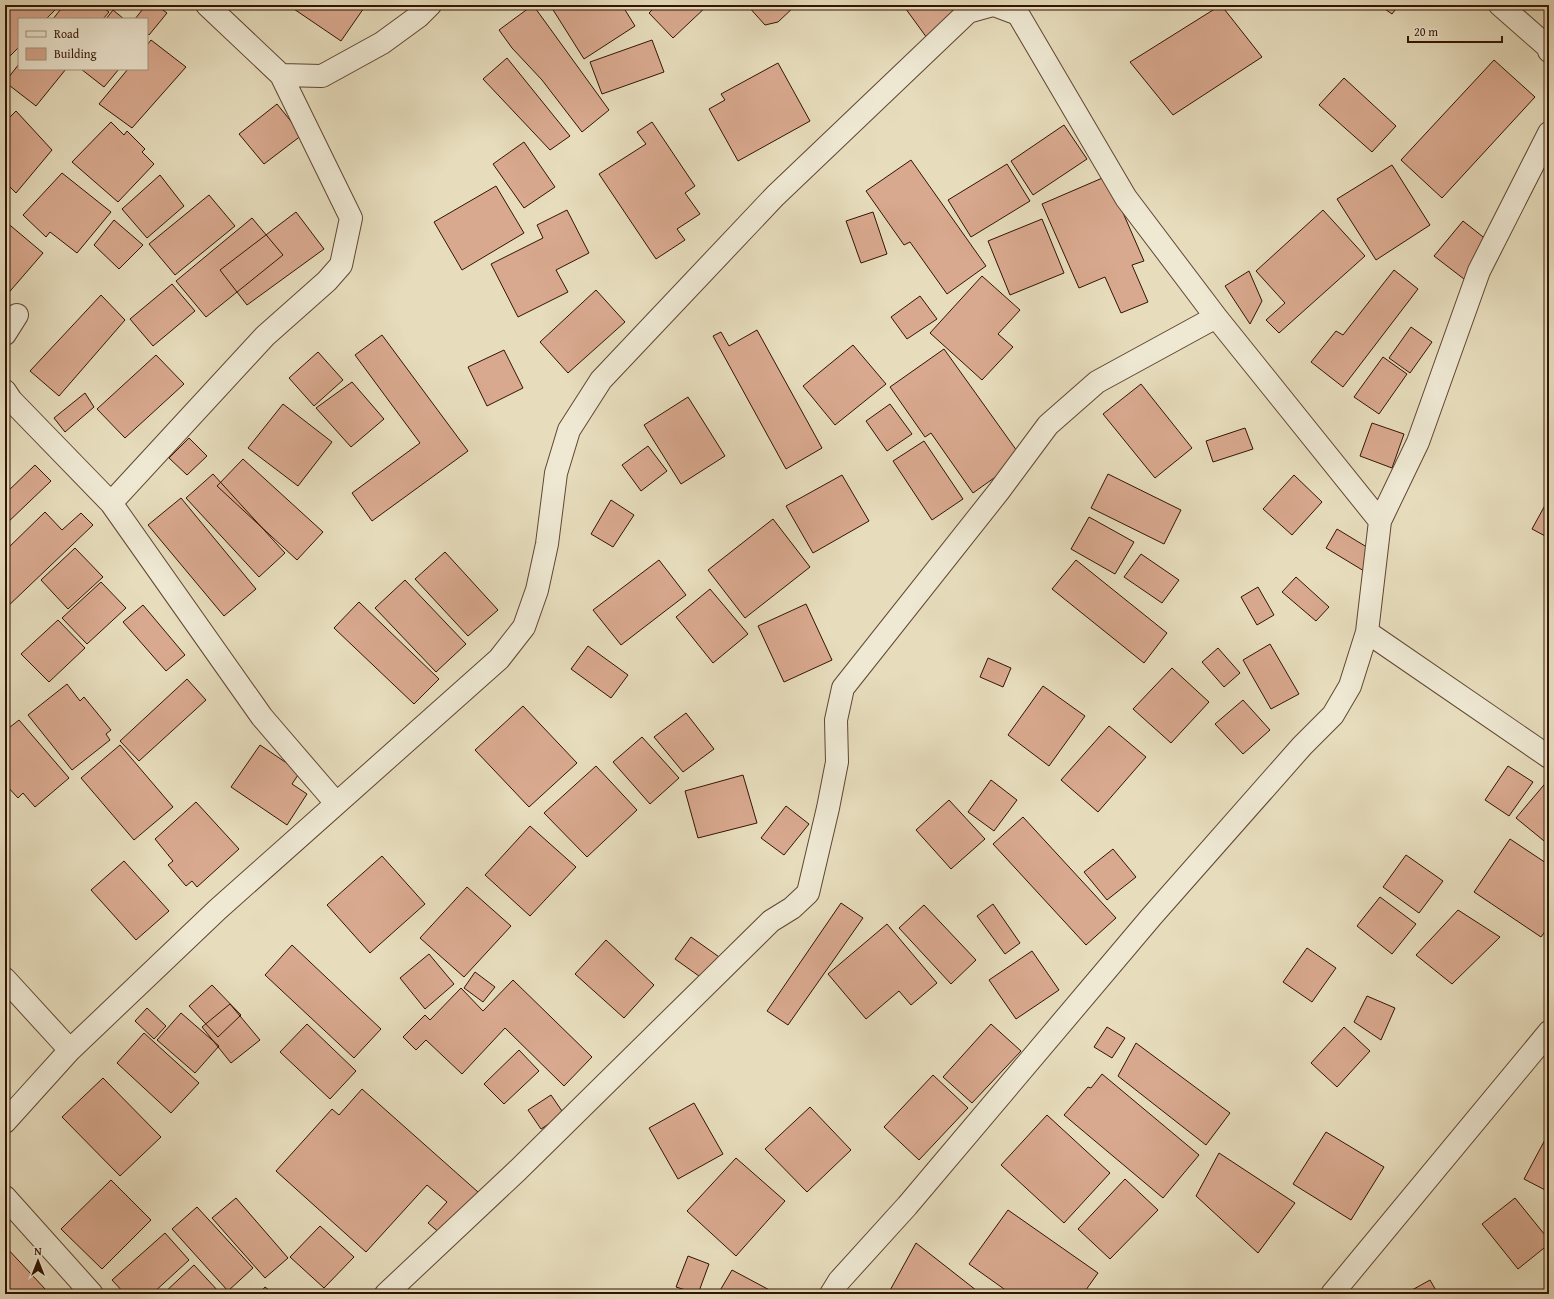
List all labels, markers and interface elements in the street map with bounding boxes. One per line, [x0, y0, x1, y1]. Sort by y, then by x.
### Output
legend [18, 18, 148, 70]
scale bar [1408, 18, 1502, 44]
text: 20 m [1414, 23, 1438, 40]
text: Road [54, 25, 80, 42]
text: Building [54, 45, 97, 62]
north arrow [18, 1241, 58, 1281]
text: N [34, 1243, 42, 1259]

